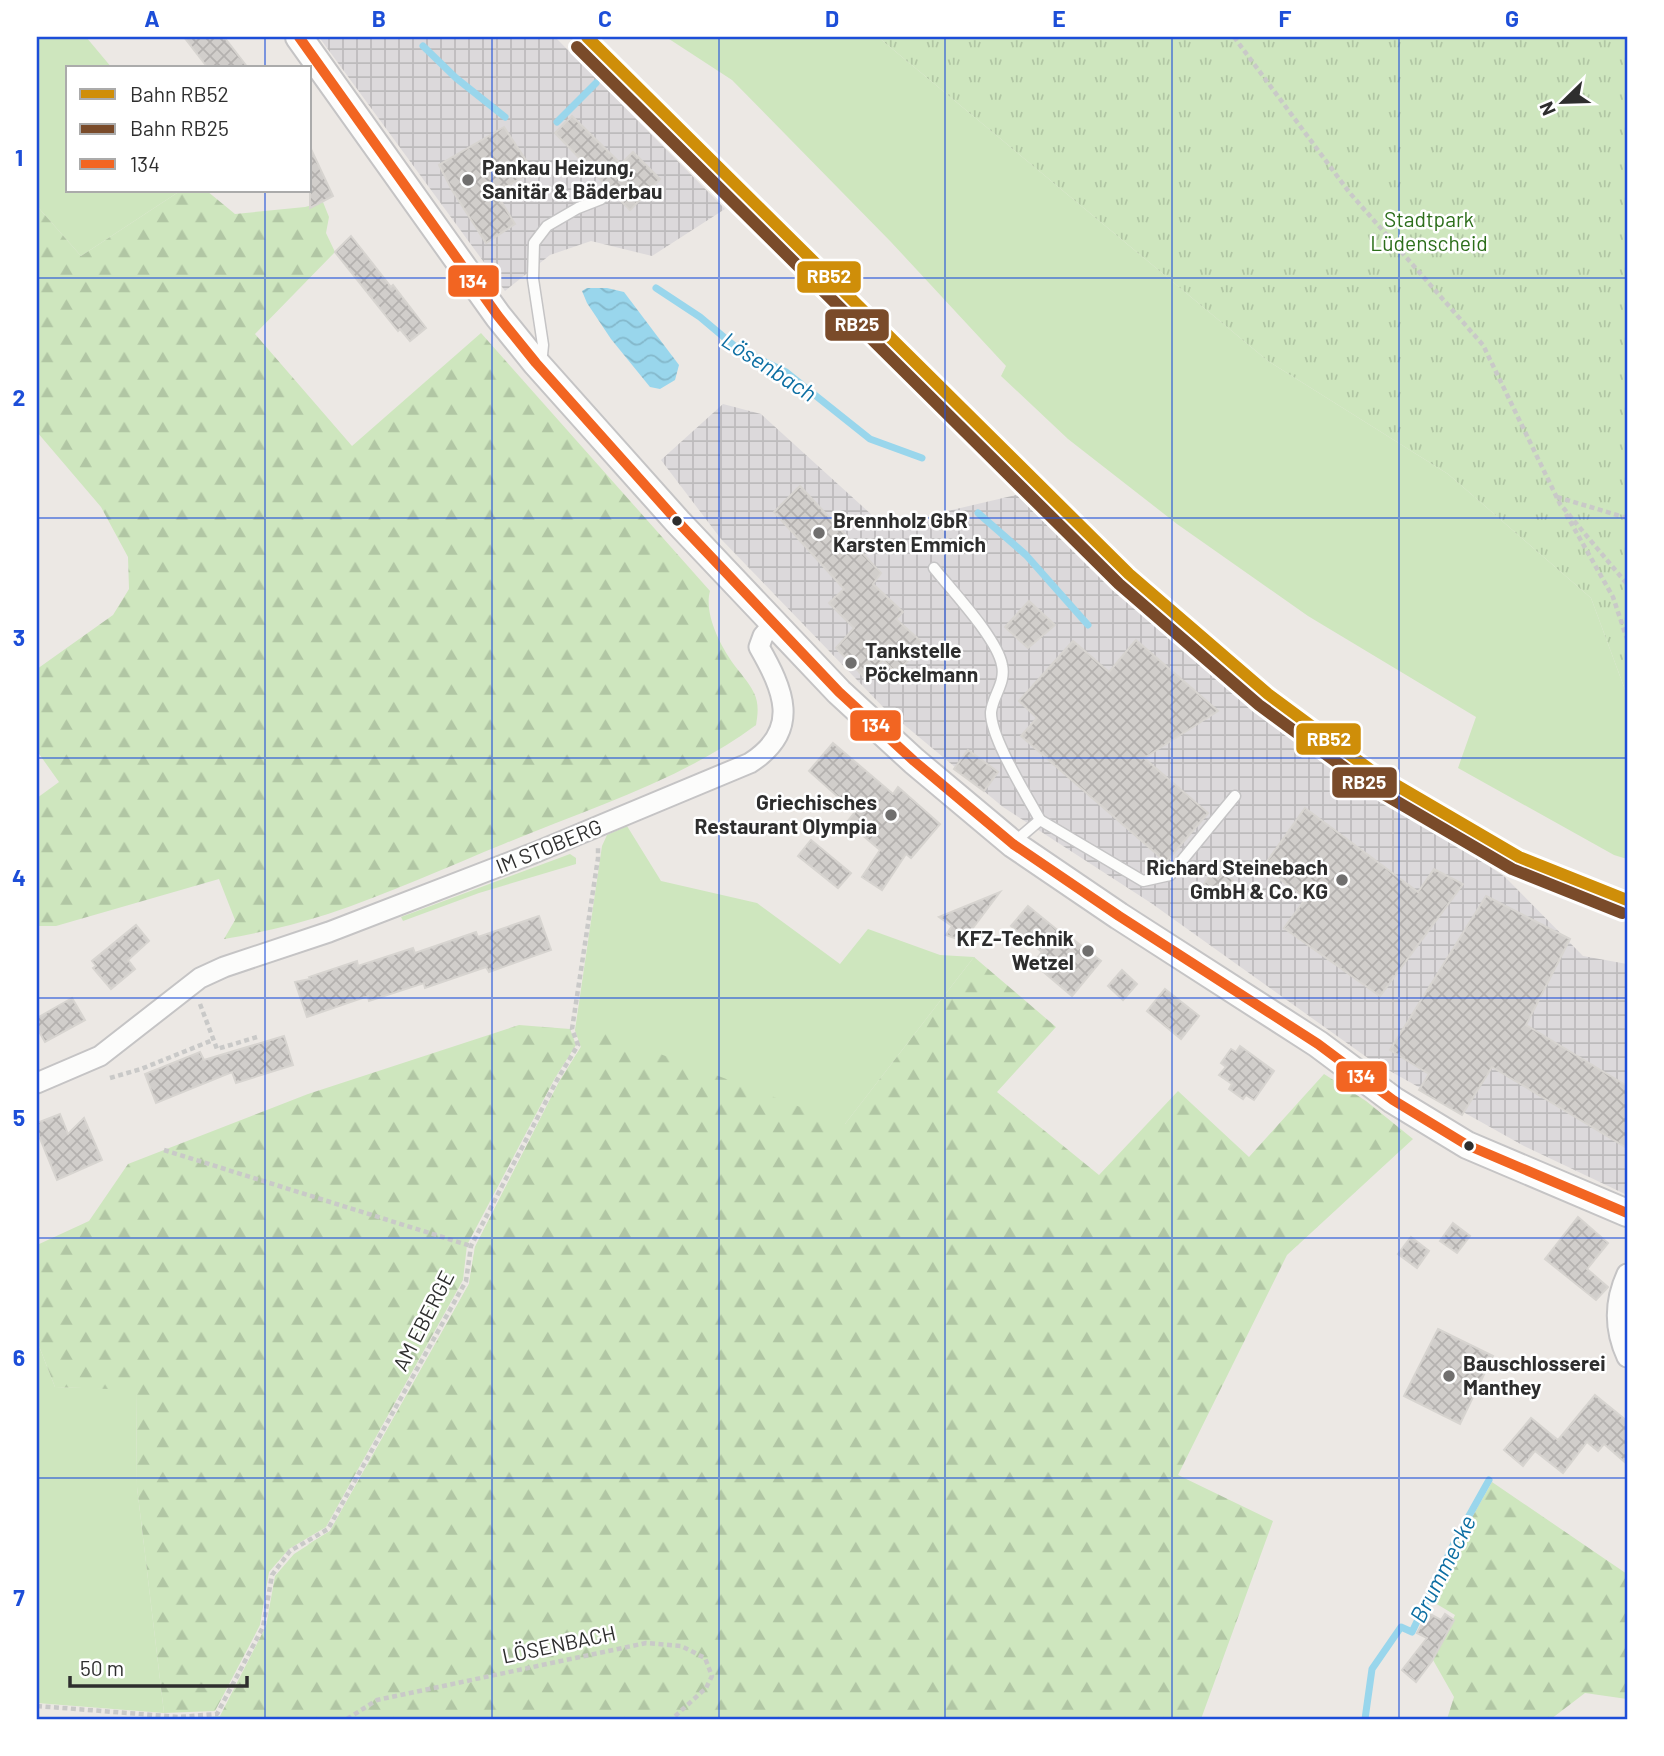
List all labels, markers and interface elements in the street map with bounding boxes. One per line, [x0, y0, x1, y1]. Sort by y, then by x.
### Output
text: A [144, 4, 160, 32]
text: B [372, 4, 386, 32]
text: C [598, 4, 612, 32]
text: D [825, 4, 839, 32]
text: E [1052, 4, 1066, 32]
text: F [1279, 4, 1292, 32]
text: G [1505, 4, 1519, 32]
legend [66, 66, 312, 192]
north arrow [1528, 66, 1598, 136]
text: Bahn RB52 [130, 81, 229, 106]
text: N [1534, 99, 1560, 119]
text: Bahn RB25 [130, 115, 229, 140]
text: 1 [15, 143, 23, 171]
text: 134 [130, 151, 160, 176]
place label: Pankau Heizung, Sanitär & Bäderbau [482, 154, 662, 203]
marker: Pankau Heizung, Sanitär & Bäderbau [460, 172, 476, 188]
park label: Stadtpark Lüdenscheid [1370, 206, 1488, 255]
line badge: RB52 [796, 260, 862, 294]
line badge: 134 [447, 264, 500, 298]
text: RB52 [807, 264, 851, 287]
text: 134 [459, 269, 487, 292]
line badge: RB25 [824, 308, 890, 342]
text: RB25 [835, 312, 879, 335]
water label: Lösenbach [717, 325, 822, 407]
text: 2 [13, 383, 25, 411]
place label: Brennholz GbR Karsten Emmich [833, 507, 986, 556]
unlabelled marker [670, 514, 684, 528]
marker: Brennholz GbR Karsten Emmich [811, 525, 827, 541]
text: 3 [13, 623, 25, 651]
place label: Tankstelle Pöckelmann [865, 637, 978, 686]
marker: Tankstelle Pöckelmann [843, 655, 859, 671]
line badge: 134 [849, 709, 902, 742]
text: 134 [862, 713, 890, 736]
line badge: RB52 [1295, 722, 1362, 756]
text: RB52 [1307, 727, 1351, 750]
line badge: RB25 [1331, 766, 1398, 799]
text: RB25 [1342, 770, 1386, 793]
place label: Griechisches Restaurant Olympia [695, 789, 877, 838]
marker: Griechisches Restaurant Olympia [883, 807, 899, 823]
street label: IM STOBERG [492, 813, 605, 878]
place label: Richard Steinebach GmbH & Co. KG [1146, 854, 1328, 903]
text: 4 [12, 863, 26, 891]
marker: Richard Steinebach GmbH & Co. KG [1334, 872, 1350, 888]
place label: KFZ-Technik Wetzel [956, 925, 1074, 974]
marker: KFZ-Technik Wetzel [1080, 943, 1096, 959]
line badge: 134 [1335, 1060, 1388, 1093]
text: 134 [1347, 1064, 1375, 1087]
text: 5 [13, 1103, 25, 1131]
unlabelled marker [1462, 1139, 1476, 1153]
street label: AM EBERGE [387, 1266, 459, 1375]
text: 6 [13, 1343, 25, 1371]
place label: Bauschlosserei Manthey [1463, 1350, 1606, 1399]
marker: Bauschlosserei Manthey [1441, 1368, 1457, 1384]
water label: Brummecke [1403, 1510, 1481, 1627]
text: 7 [13, 1583, 25, 1611]
street label: LÖSENBACH [500, 1619, 618, 1668]
scale bar [70, 1644, 247, 1688]
text: 50 m [80, 1655, 124, 1680]

